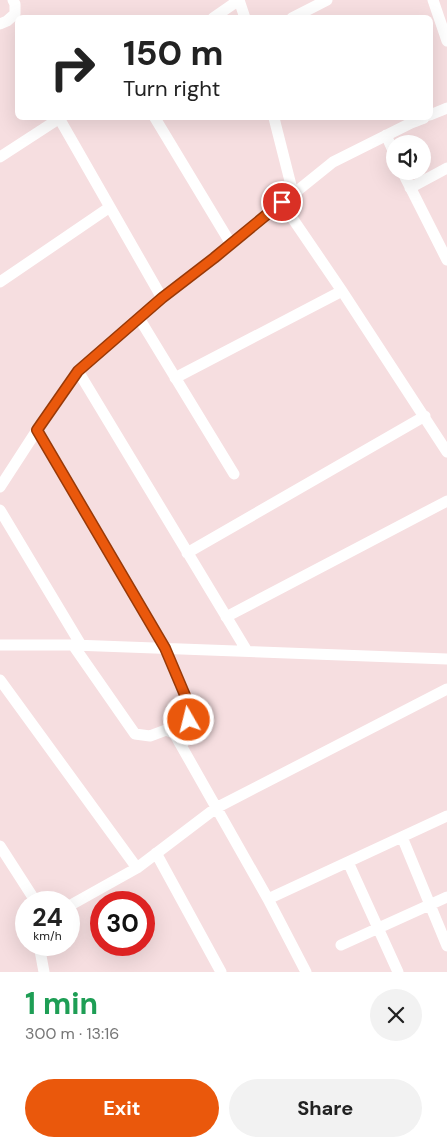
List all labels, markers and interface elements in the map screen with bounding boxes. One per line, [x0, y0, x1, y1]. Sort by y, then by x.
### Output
text: 150 m [123, 30, 223, 76]
icon: right [40, 35, 105, 100]
text: Turn right [123, 74, 220, 103]
map controls [386, 135, 431, 180]
button: sound [386, 135, 431, 180]
pin [261, 181, 303, 223]
icon: arrive [268, 188, 296, 216]
position arrow [162, 693, 214, 745]
speed limit sign: 30 [90, 891, 155, 956]
text: 24 [32, 901, 63, 934]
text: km/h [33, 928, 62, 944]
text: 1 min [25, 984, 98, 1023]
button: close [370, 989, 422, 1041]
text: 300 m · 13:16 [25, 1023, 119, 1044]
button: Exit [25, 1079, 219, 1137]
button: Share [229, 1079, 422, 1137]

